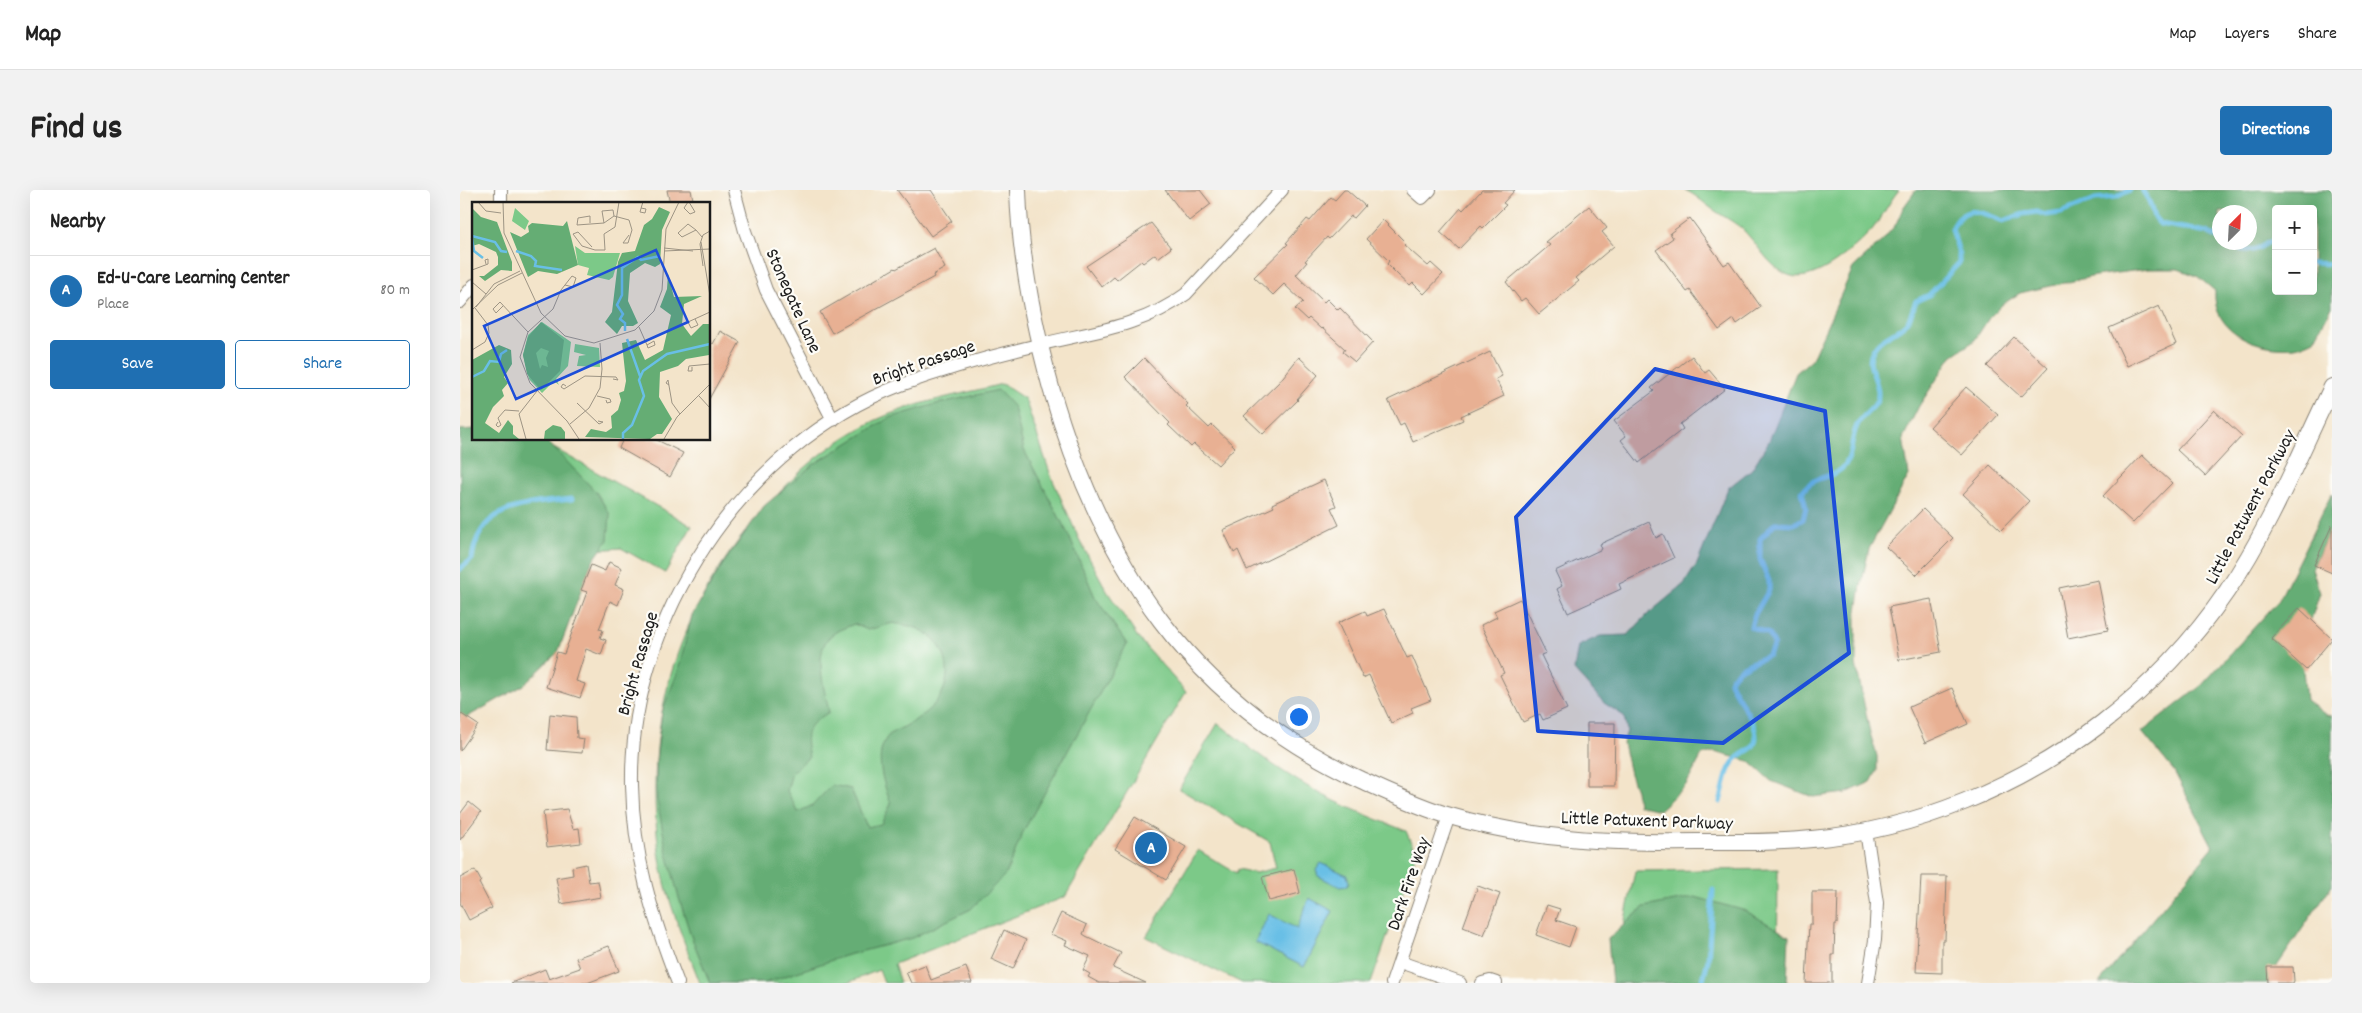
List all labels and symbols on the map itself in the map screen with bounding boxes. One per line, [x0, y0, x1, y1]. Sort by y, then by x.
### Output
inset map [472, 202, 710, 440]
north arrow [2212, 205, 2257, 250]
street label: Stonegate Lane [757, 245, 827, 358]
street label: Bright Passage [869, 334, 979, 394]
street label: Little Patuxent Parkway [2200, 425, 2305, 590]
street label: Bright Passage [612, 609, 667, 719]
your location [1286, 704, 1312, 730]
street label: Little Patuxent Parkway [1560, 806, 1734, 839]
pin: A [1135, 829, 1167, 867]
street label: Dark Fire Way [1382, 834, 1439, 934]

